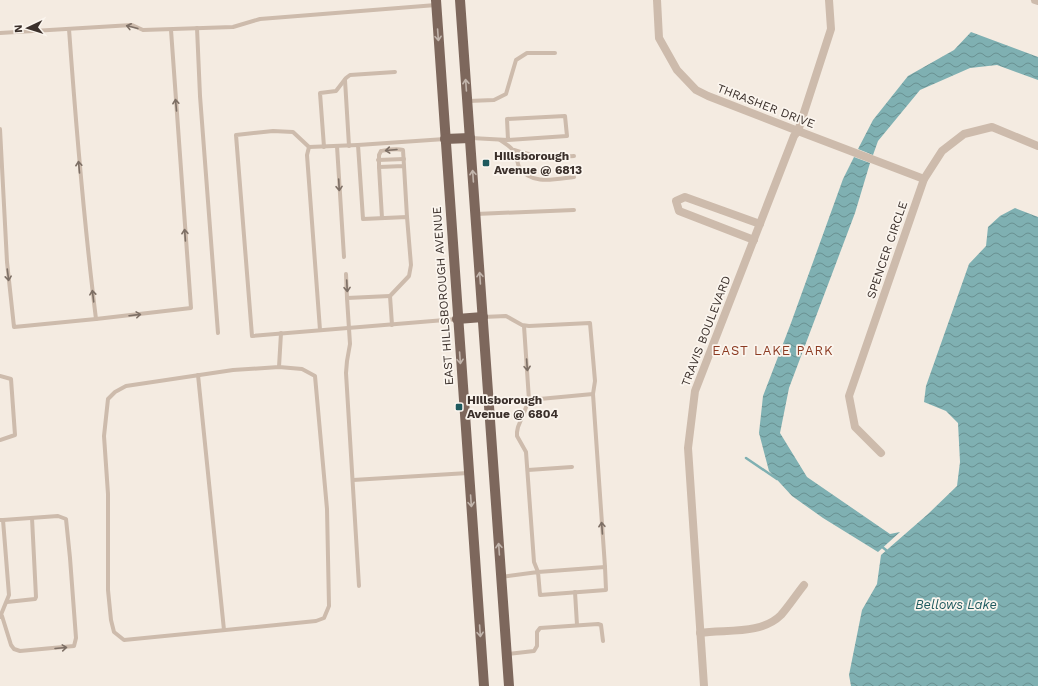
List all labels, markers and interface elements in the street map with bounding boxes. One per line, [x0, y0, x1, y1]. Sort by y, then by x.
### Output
north arrow [8, 8, 48, 48]
one-way arrow [126, 22, 139, 30]
text: N [12, 24, 25, 33]
one-way arrow [435, 28, 442, 41]
one-way arrow [463, 79, 470, 92]
street label: THRASHER DRIVE [715, 81, 817, 131]
one-way arrow [172, 99, 179, 112]
one-way arrow [385, 147, 398, 154]
place label: Hillsborough Avenue @ 6813 [494, 149, 582, 177]
marker: Hillsborough Avenue @ 6813 [481, 158, 491, 168]
one-way arrow [76, 161, 83, 174]
one-way arrow [469, 170, 476, 183]
one-way arrow [335, 178, 343, 191]
street label: SPENCER CIRCLE [864, 199, 910, 301]
street label: EAST HILLSBOROUGH AVENUE [430, 206, 456, 386]
one-way arrow [182, 229, 189, 242]
one-way arrow [4, 268, 12, 281]
one-way arrow [476, 272, 483, 285]
street label: TRAVIS BOULEVARD [678, 274, 734, 388]
one-way arrow [343, 279, 350, 292]
one-way arrow [89, 290, 97, 303]
one-way arrow [128, 311, 141, 319]
district label: EAST LAKE PARK [712, 343, 834, 358]
one-way arrow [457, 351, 464, 364]
one-way arrow [523, 358, 530, 371]
place label: Hillsborough Avenue @ 6804 [467, 393, 559, 421]
marker: Hillsborough Avenue @ 6804 [454, 402, 464, 412]
one-way arrow [467, 494, 474, 507]
one-way arrow [598, 522, 605, 535]
one-way arrow [495, 543, 502, 556]
water label: Bellows Lake [915, 597, 997, 612]
one-way arrow [477, 624, 484, 637]
one-way arrow [54, 644, 67, 651]

